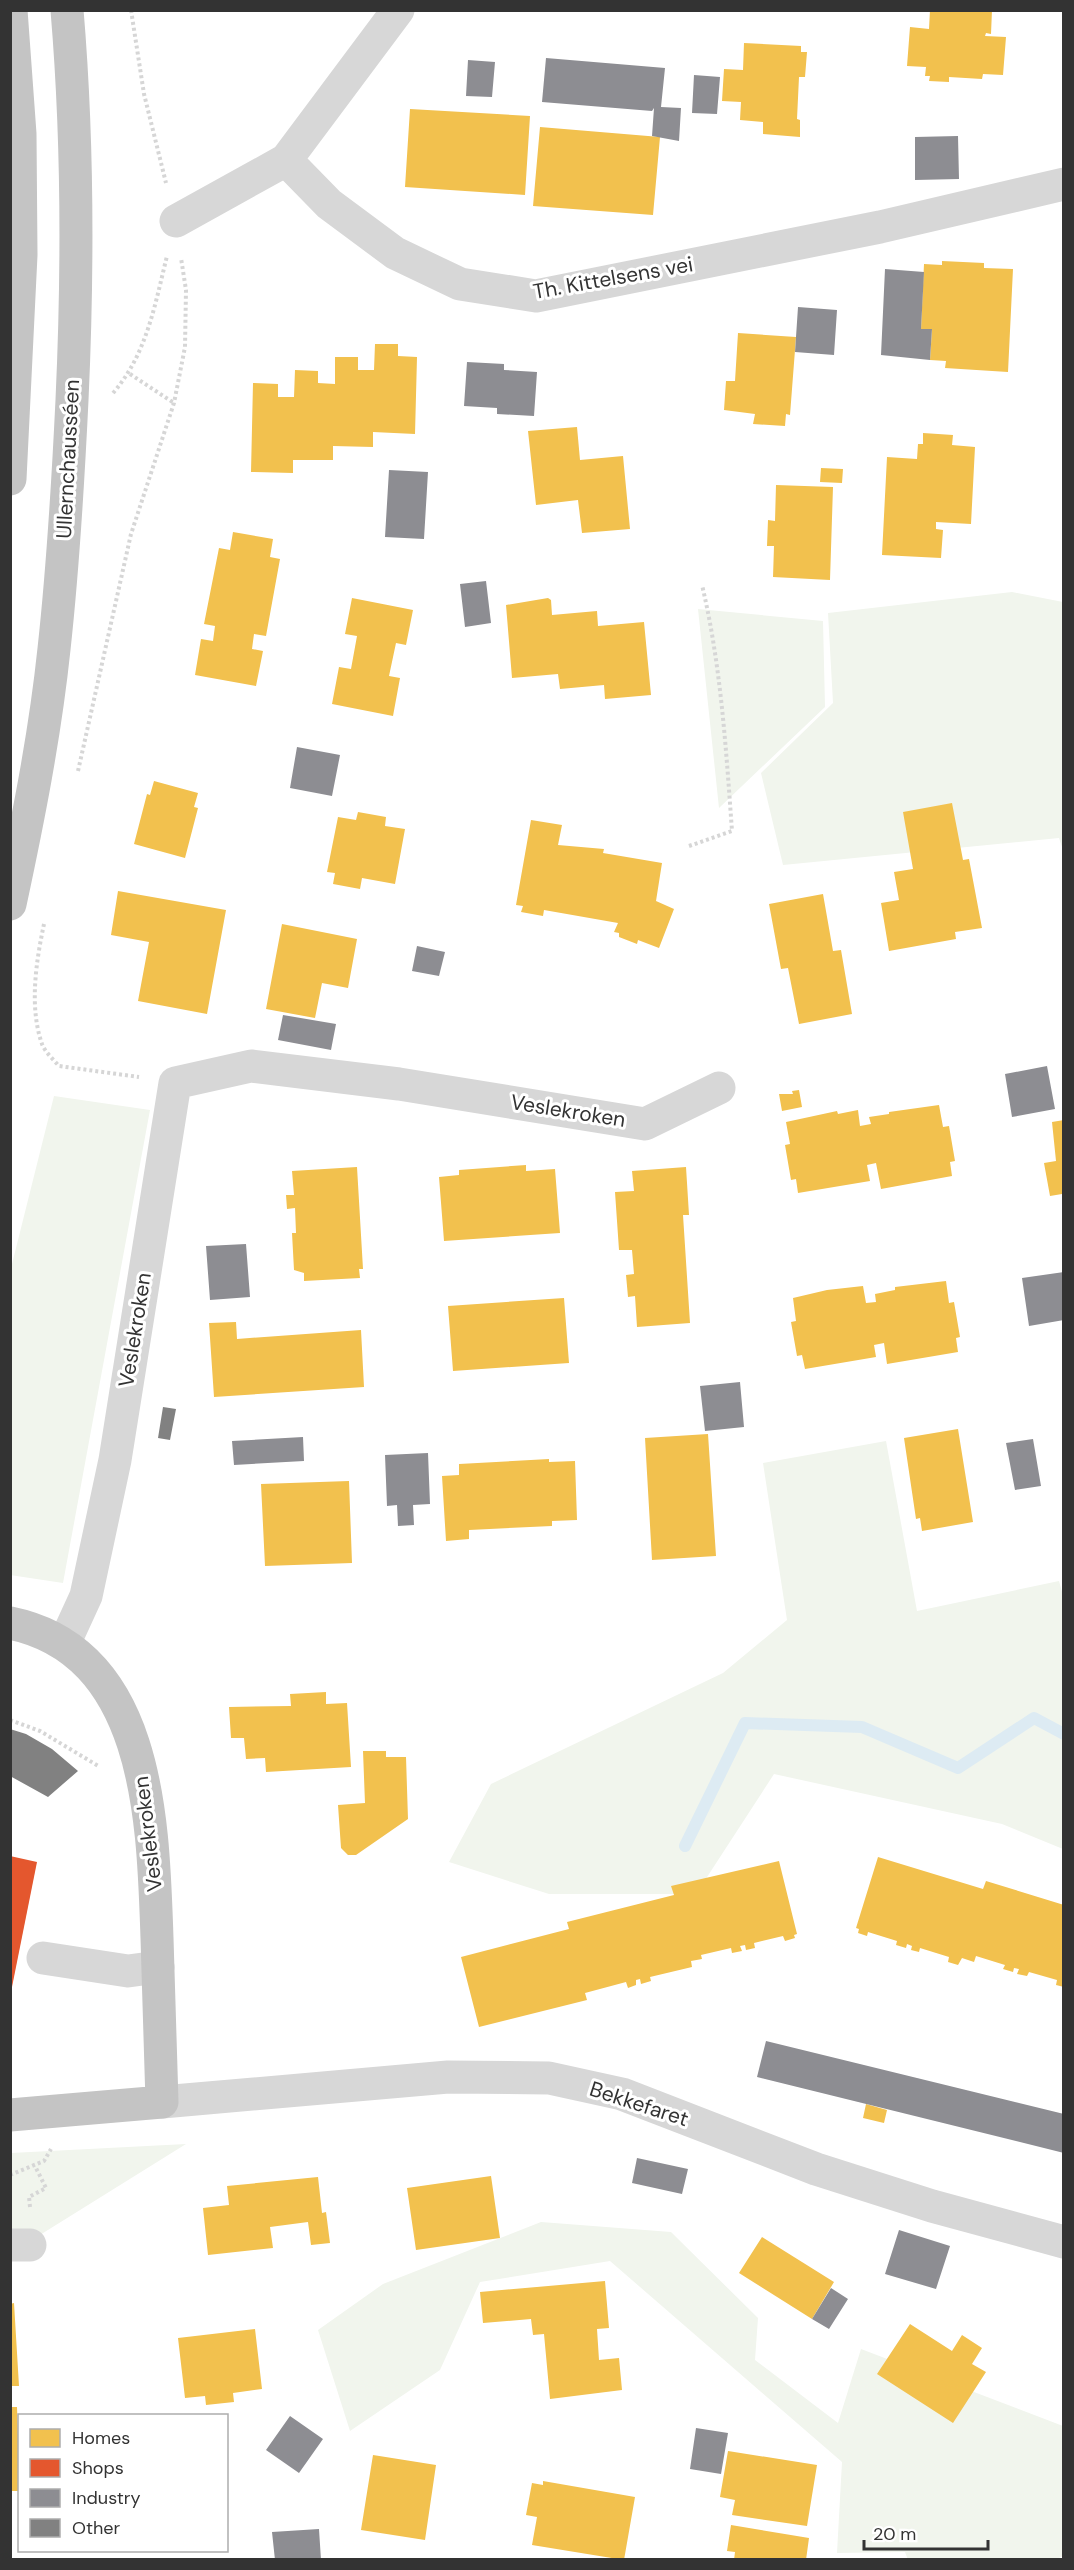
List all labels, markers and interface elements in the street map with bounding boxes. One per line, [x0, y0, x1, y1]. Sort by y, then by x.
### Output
street label: Th. Kittelsens vei [531, 250, 695, 306]
street label: Ullernchausséen [50, 379, 86, 539]
street label: Veslekroken [509, 1088, 627, 1134]
street label: Veslekroken [112, 1271, 158, 1389]
street label: Veslekroken [127, 1775, 169, 1893]
street label: Bekkefaret [586, 2075, 692, 2133]
legend [18, 2414, 228, 2552]
text: Homes [72, 2426, 130, 2450]
text: Shops [72, 2456, 124, 2480]
text: Industry [72, 2486, 141, 2510]
scale bar [864, 2513, 988, 2551]
text: Other [72, 2516, 121, 2540]
text: 20 m [873, 2522, 916, 2546]

